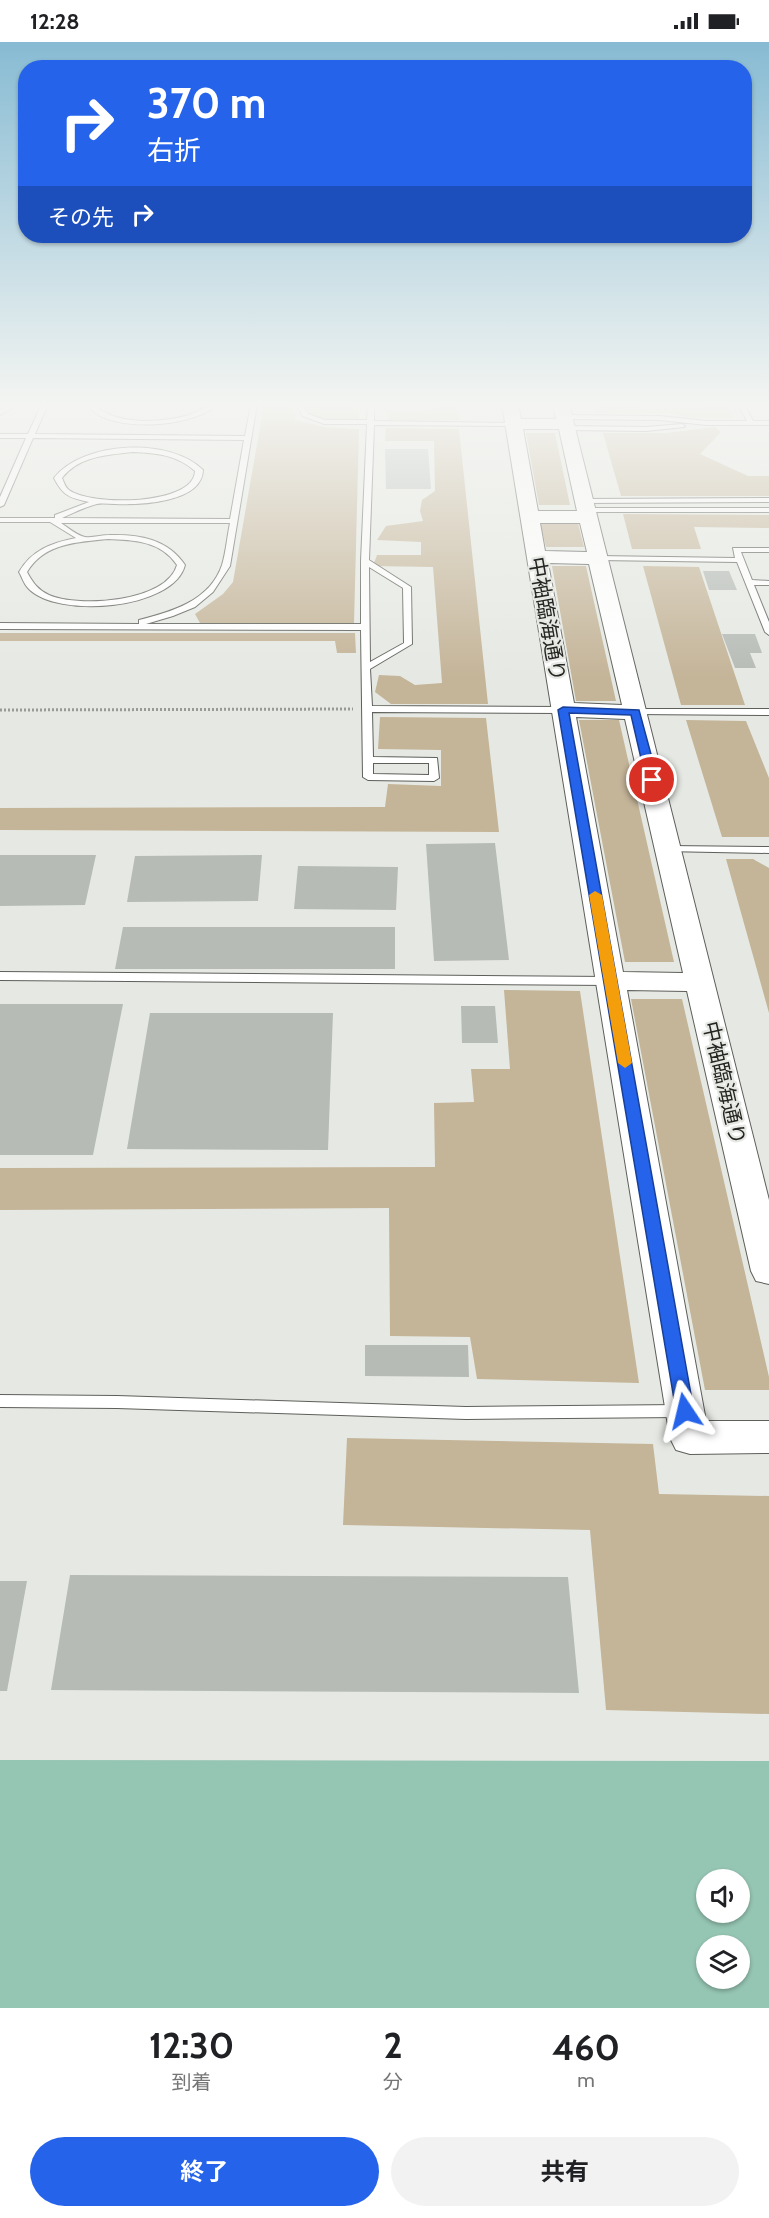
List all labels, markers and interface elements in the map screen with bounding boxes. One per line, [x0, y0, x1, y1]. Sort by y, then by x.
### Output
text: 12:28 [30, 8, 80, 35]
text: 370 m [147, 77, 266, 129]
icon: right [48, 84, 126, 162]
text: 右折 [147, 134, 201, 167]
icon: right [126, 198, 159, 231]
text: その先 [48, 204, 114, 231]
street label: 中袖臨海通り [524, 555, 571, 683]
pin [626, 754, 677, 805]
icon: arrive [635, 763, 668, 796]
street label: 中袖臨海通り [698, 1019, 751, 1147]
position arrow [653, 1379, 717, 1443]
map controls [696, 1869, 750, 1989]
button: sound [696, 1869, 750, 1923]
button: layers [696, 1935, 750, 1989]
text: 12:30 [149, 2023, 234, 2067]
text: 2 [384, 2023, 403, 2067]
text: 460 [552, 2025, 620, 2069]
text: m [577, 2068, 595, 2092]
text: 到着 [172, 2070, 212, 2094]
text: 分 [383, 2070, 403, 2094]
button: 終了 [30, 2137, 379, 2206]
button: 共有 [391, 2137, 739, 2206]

